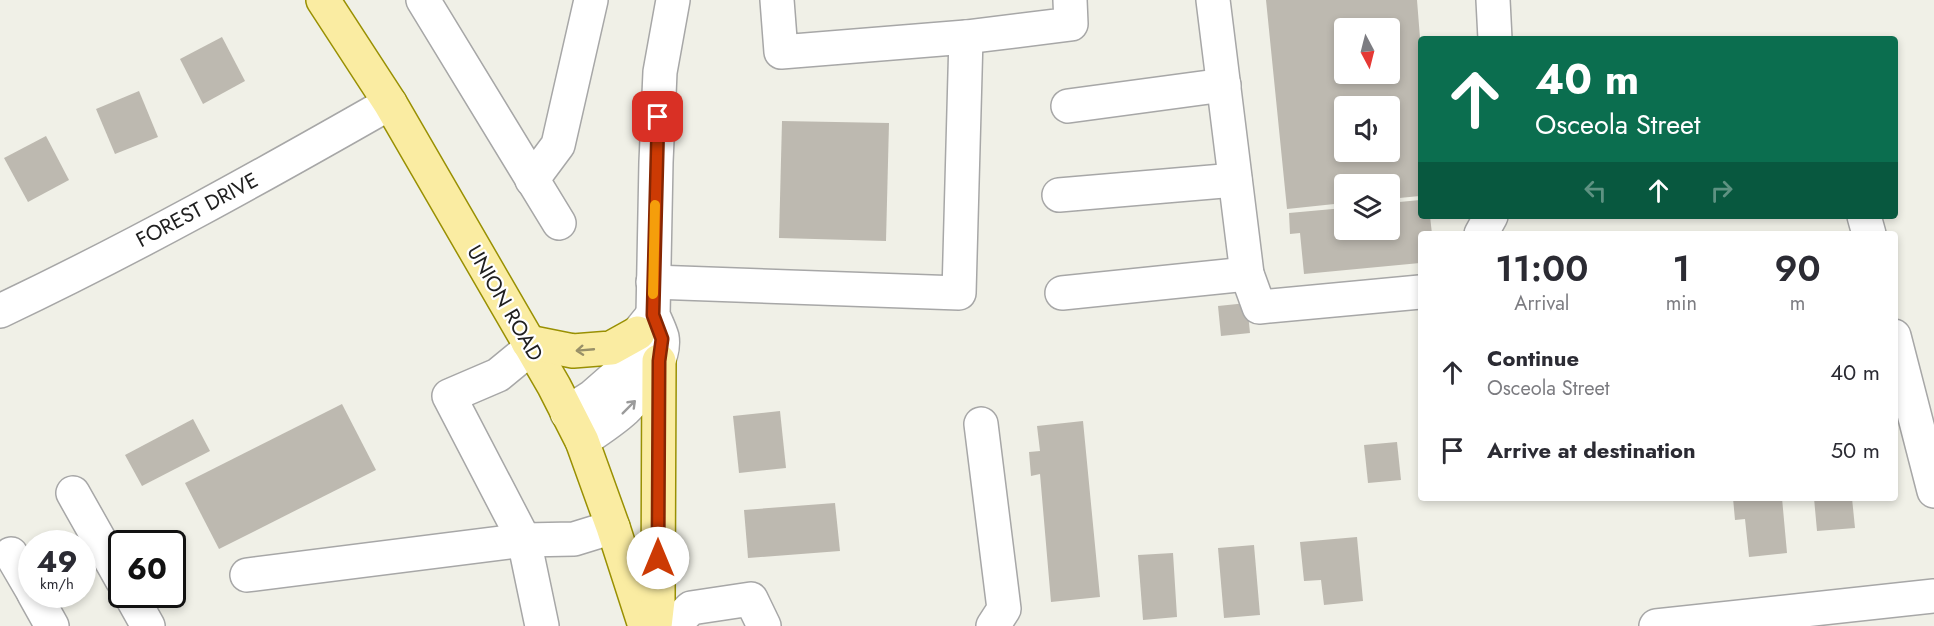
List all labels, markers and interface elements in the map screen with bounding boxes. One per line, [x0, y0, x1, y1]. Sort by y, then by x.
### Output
north arrow [1334, 18, 1400, 84]
map controls [1334, 18, 1400, 240]
text: 40 m [1535, 49, 1639, 110]
icon: ahead [1436, 60, 1514, 138]
pin [632, 91, 683, 142]
button: sound [1334, 96, 1400, 162]
icon: arrive [641, 100, 674, 133]
text: Osceola Street [1535, 105, 1700, 144]
street label: FOREST DRIVE [131, 165, 263, 255]
button: layers [1334, 174, 1400, 240]
icon: left [1579, 174, 1612, 207]
icon: ahead [1642, 174, 1675, 207]
icon: right [1705, 174, 1738, 207]
street label: UNION ROAD [460, 239, 550, 367]
text: 11:00 [1495, 242, 1588, 294]
text: 1 [1673, 242, 1690, 294]
text: 90 [1774, 242, 1821, 294]
text: Arrival [1514, 289, 1569, 318]
text: min [1666, 289, 1697, 318]
text: m [1790, 289, 1805, 318]
text: Continue [1487, 342, 1579, 374]
one-way arrow [575, 345, 595, 356]
icon: ahead [1436, 356, 1469, 389]
text: 40 m [1830, 356, 1880, 388]
text: Osceola Street [1487, 374, 1610, 403]
one-way arrow [621, 399, 636, 414]
icon: arrive [1436, 434, 1469, 467]
text: Arrive at destination [1487, 434, 1696, 466]
text: 50 m [1831, 434, 1880, 466]
position arrow [626, 526, 690, 590]
speed limit sign: 60 [108, 530, 186, 608]
text: 49 [36, 540, 78, 583]
text: km/h [40, 573, 74, 595]

